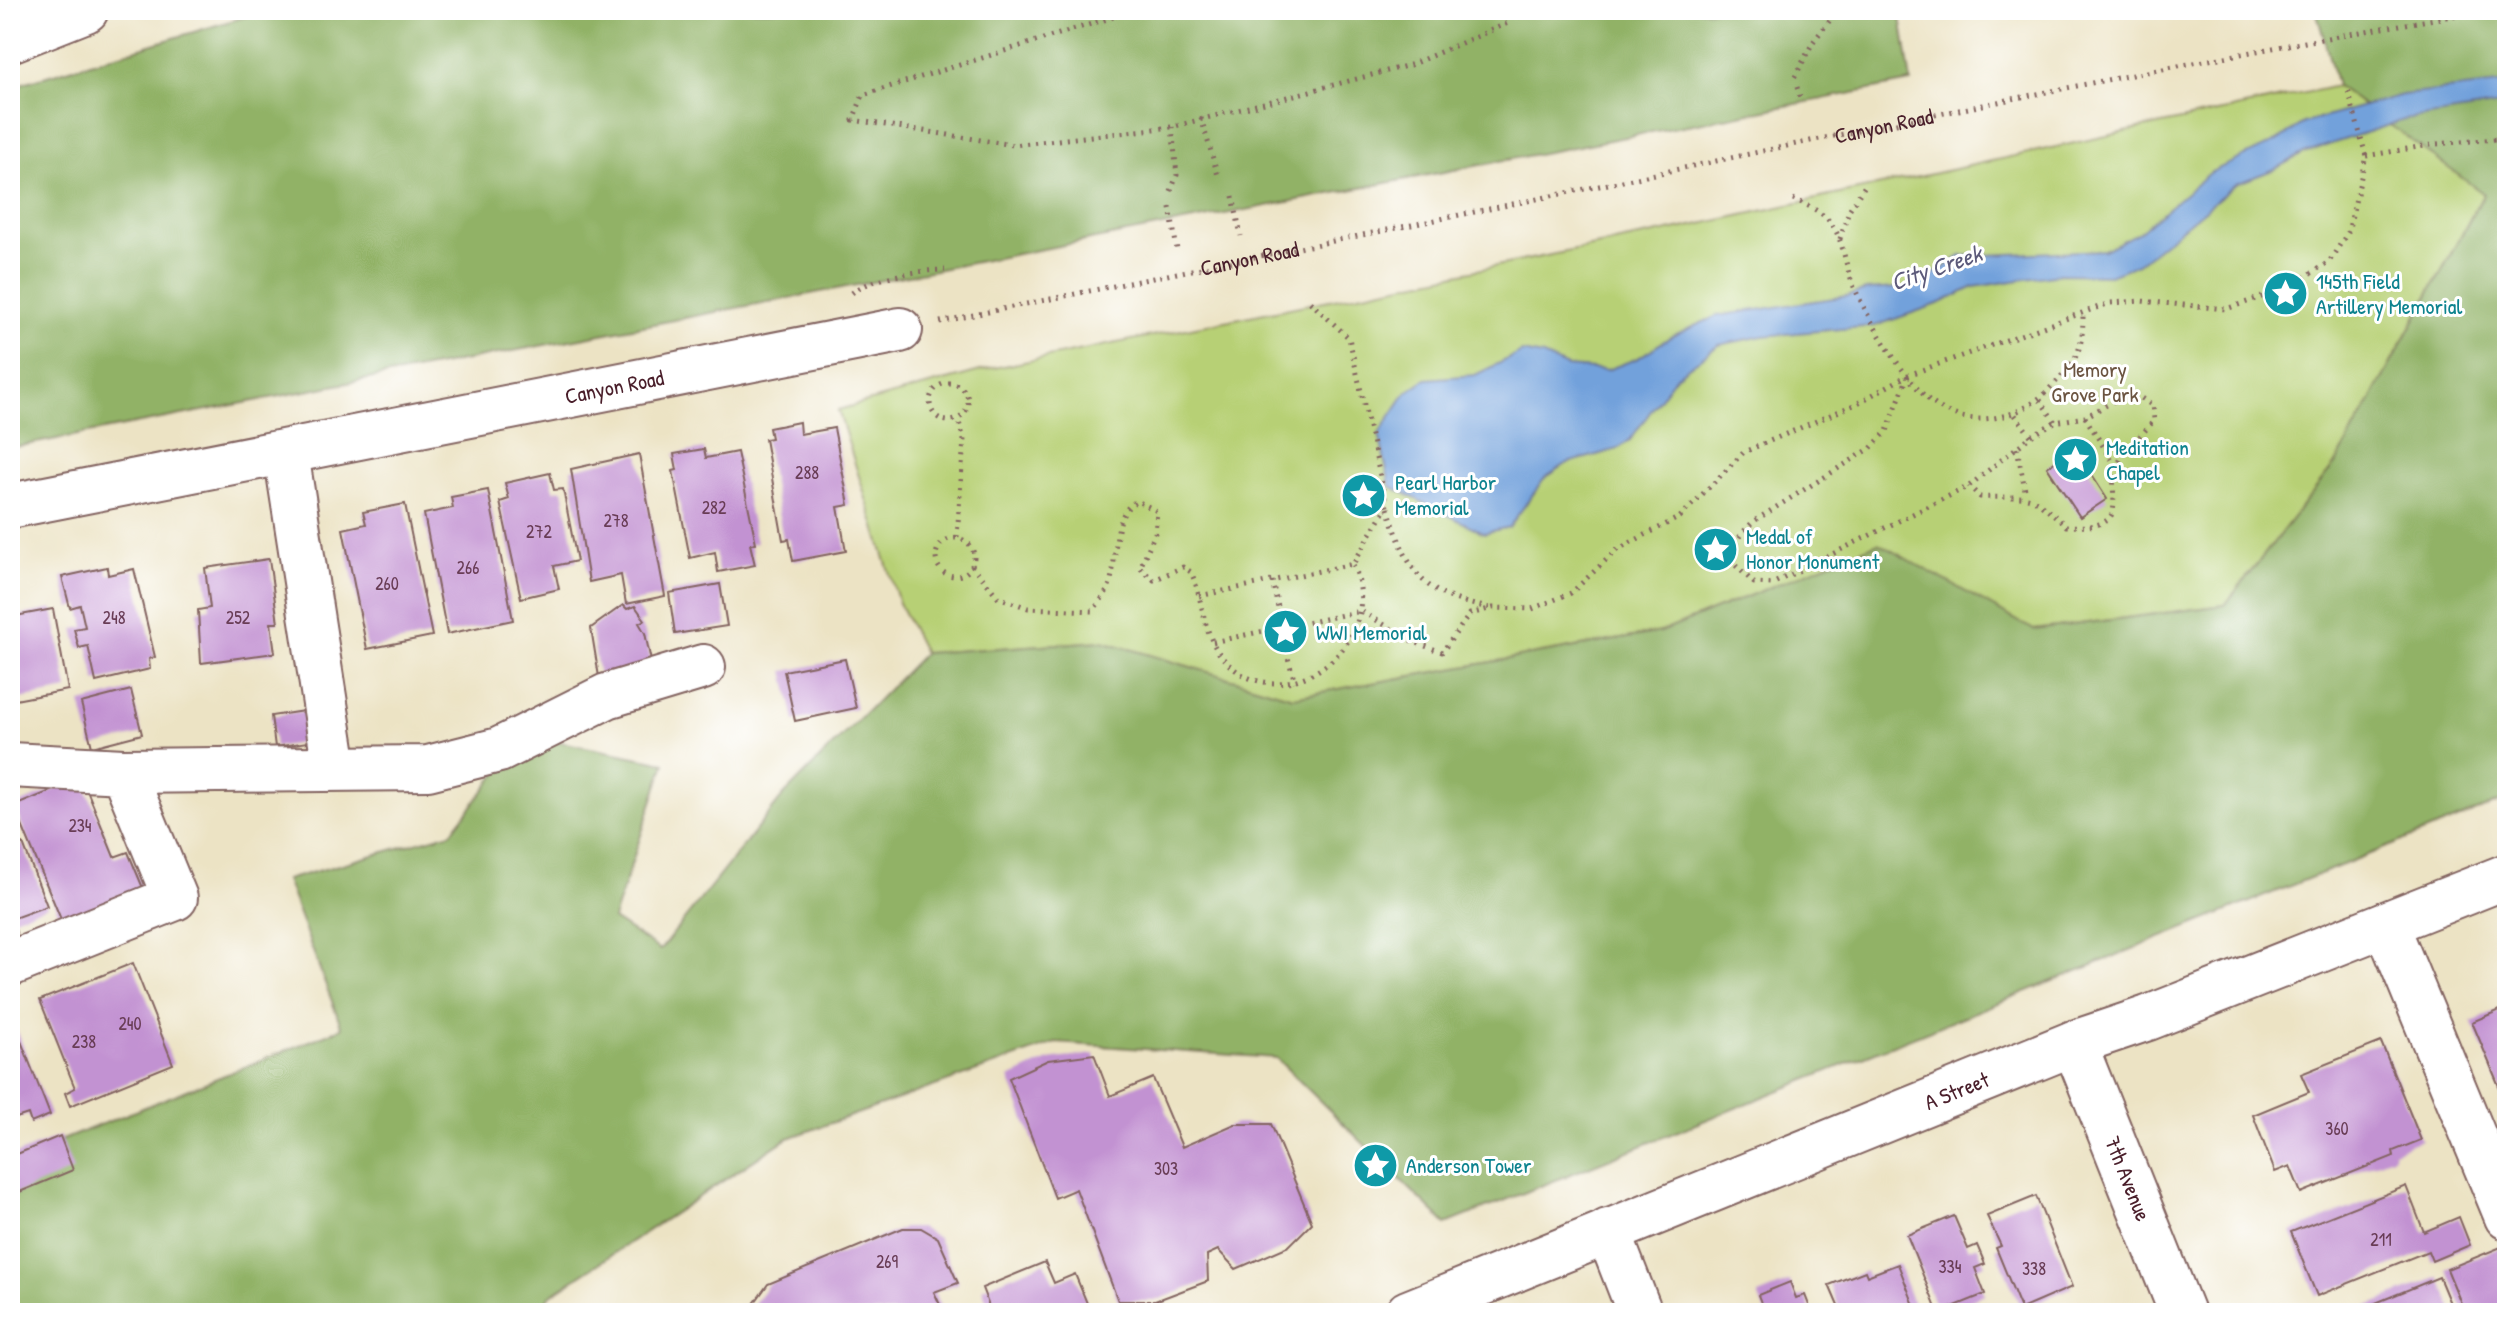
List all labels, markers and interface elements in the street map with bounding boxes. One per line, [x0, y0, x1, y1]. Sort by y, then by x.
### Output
street label: Canyon Road [1832, 101, 1936, 151]
street label: Canyon Road [1198, 233, 1302, 283]
water label: City Creek [1886, 236, 1988, 298]
place label: 145th Field Artillery Memorial [2316, 266, 2462, 321]
place icon: 145th Field Artillery Memorial [2261, 270, 2309, 318]
park label: Memory Grove Park [2051, 354, 2139, 409]
street label: Canyon Road [562, 362, 667, 411]
place label: Meditation Chapel [2106, 432, 2189, 487]
place icon: Meditation Chapel [2051, 436, 2099, 484]
house number: 288 [795, 460, 819, 485]
place label: Pearl Harbor Memorial [1395, 467, 1497, 522]
place icon: Pearl Harbor Memorial [1340, 471, 1388, 519]
house number: 282 [702, 495, 727, 520]
house number: 278 [603, 508, 629, 533]
house number: 272 [526, 519, 552, 544]
place label: Medal of Honor Monument [1746, 521, 1880, 576]
place icon: Medal of Honor Monument [1691, 525, 1739, 573]
house number: 266 [457, 555, 479, 580]
house number: 260 [375, 571, 399, 596]
house number: 248 [103, 605, 126, 630]
house number: 252 [226, 605, 251, 630]
place icon: WWI Memorial [1261, 608, 1309, 656]
place label: WWI Memorial [1316, 617, 1427, 647]
house number: 234 [68, 813, 92, 838]
house number: 240 [118, 1011, 142, 1036]
house number: 238 [72, 1029, 96, 1054]
street label: A Street [1920, 1064, 1994, 1117]
house number: 360 [2325, 1116, 2349, 1141]
street label: 7th Avenue [2098, 1132, 2159, 1225]
place icon: Anderson Tower [1351, 1141, 1399, 1189]
place label: Anderson Tower [1406, 1150, 1532, 1180]
house number: 303 [1154, 1156, 1178, 1181]
house number: 211 [2370, 1227, 2392, 1252]
house number: 269 [876, 1249, 898, 1274]
house number: 334 [1939, 1254, 1962, 1279]
house number: 338 [2022, 1256, 2046, 1281]

